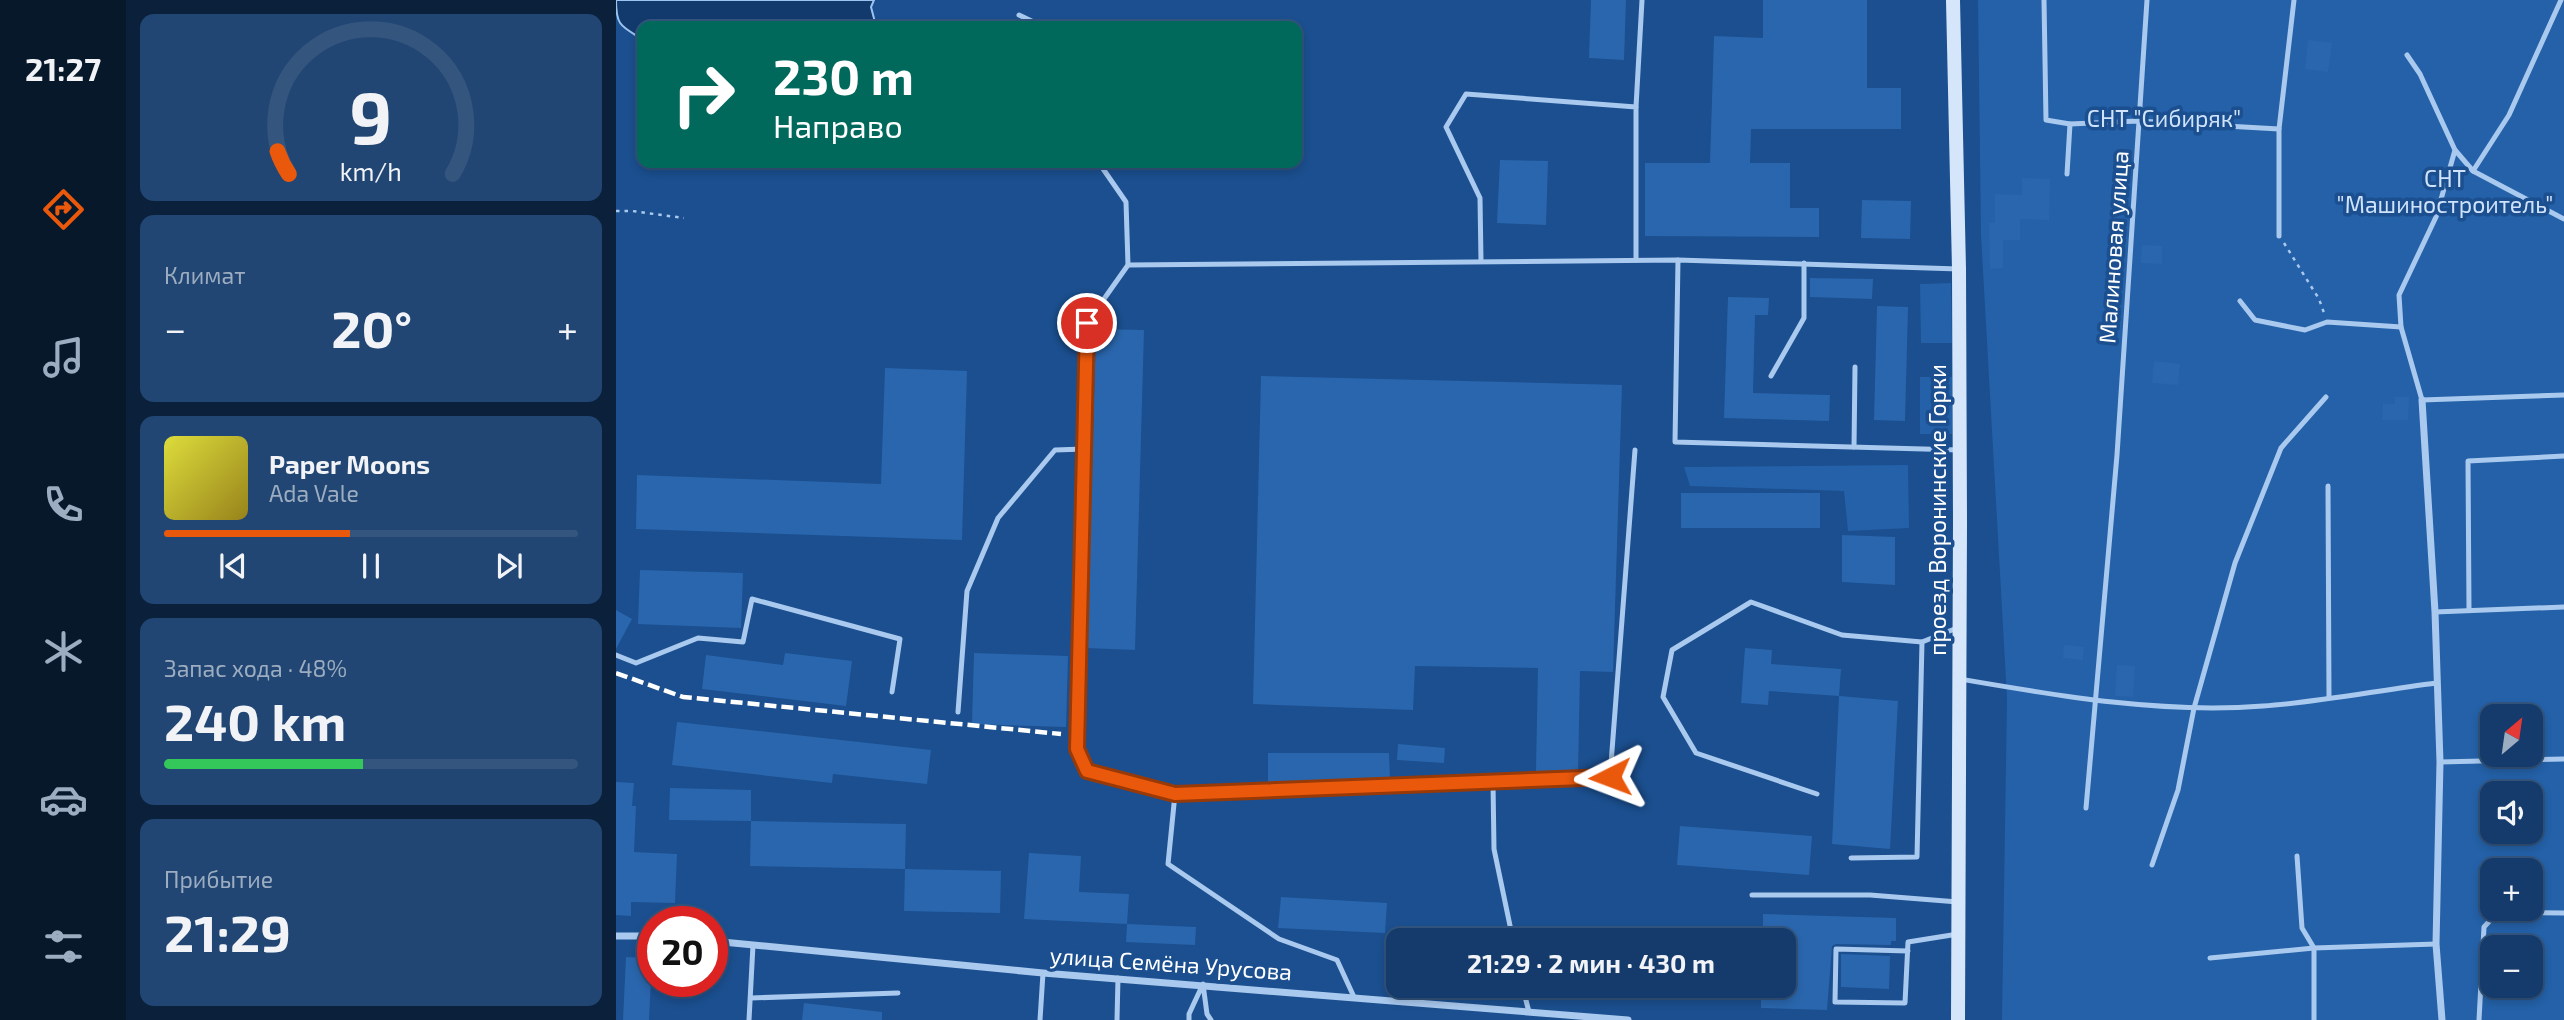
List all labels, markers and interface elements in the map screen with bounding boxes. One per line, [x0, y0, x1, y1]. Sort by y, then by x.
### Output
text: 230 m [773, 46, 914, 105]
text: 21:27 [25, 49, 101, 87]
icon: right [658, 49, 749, 140]
text: 9 [350, 71, 392, 159]
park label: СНТ "Сибиряк" [2087, 104, 2241, 132]
text: Направо [773, 106, 903, 144]
street label: Малиновая улица [2092, 150, 2135, 344]
text: km/h [340, 155, 402, 185]
park label: СНТ "Машиностроитель" [2337, 164, 2553, 218]
icon: directions [39, 185, 88, 234]
text: Климат [164, 261, 245, 289]
pin [1057, 293, 1117, 353]
text: 20° [331, 296, 412, 358]
icon: arrive [1068, 304, 1106, 342]
text: − [164, 305, 186, 351]
text: + [557, 305, 578, 351]
icon: music [39, 333, 88, 382]
street label: проезд Воронинские Горки [1923, 364, 1951, 656]
text: Paper Moons [269, 448, 430, 479]
text: Ada Vale [269, 479, 359, 507]
icon: phone [39, 480, 88, 529]
icon: previous [214, 547, 252, 585]
icon: pause [352, 547, 390, 585]
icon: next [490, 547, 528, 585]
icon: climate [39, 627, 88, 676]
text: Запас хода · 48% [164, 654, 347, 682]
text: 240 km [164, 689, 346, 751]
north arrow [2480, 704, 2543, 766]
map controls [2480, 704, 2543, 998]
position arrow [1573, 740, 1647, 814]
icon: car [39, 775, 88, 824]
button: sound [2480, 781, 2543, 844]
button: + [2480, 858, 2543, 921]
text: Прибытие [164, 865, 273, 893]
text: 21:29 [164, 900, 291, 962]
speed limit sign: 20 [637, 906, 728, 997]
icon: filters [39, 922, 88, 971]
button: − [2480, 935, 2543, 998]
street label: улица Семёна Урусова [1049, 941, 1293, 986]
text: 21:29 · 2 мин · 430 m [1467, 947, 1715, 978]

